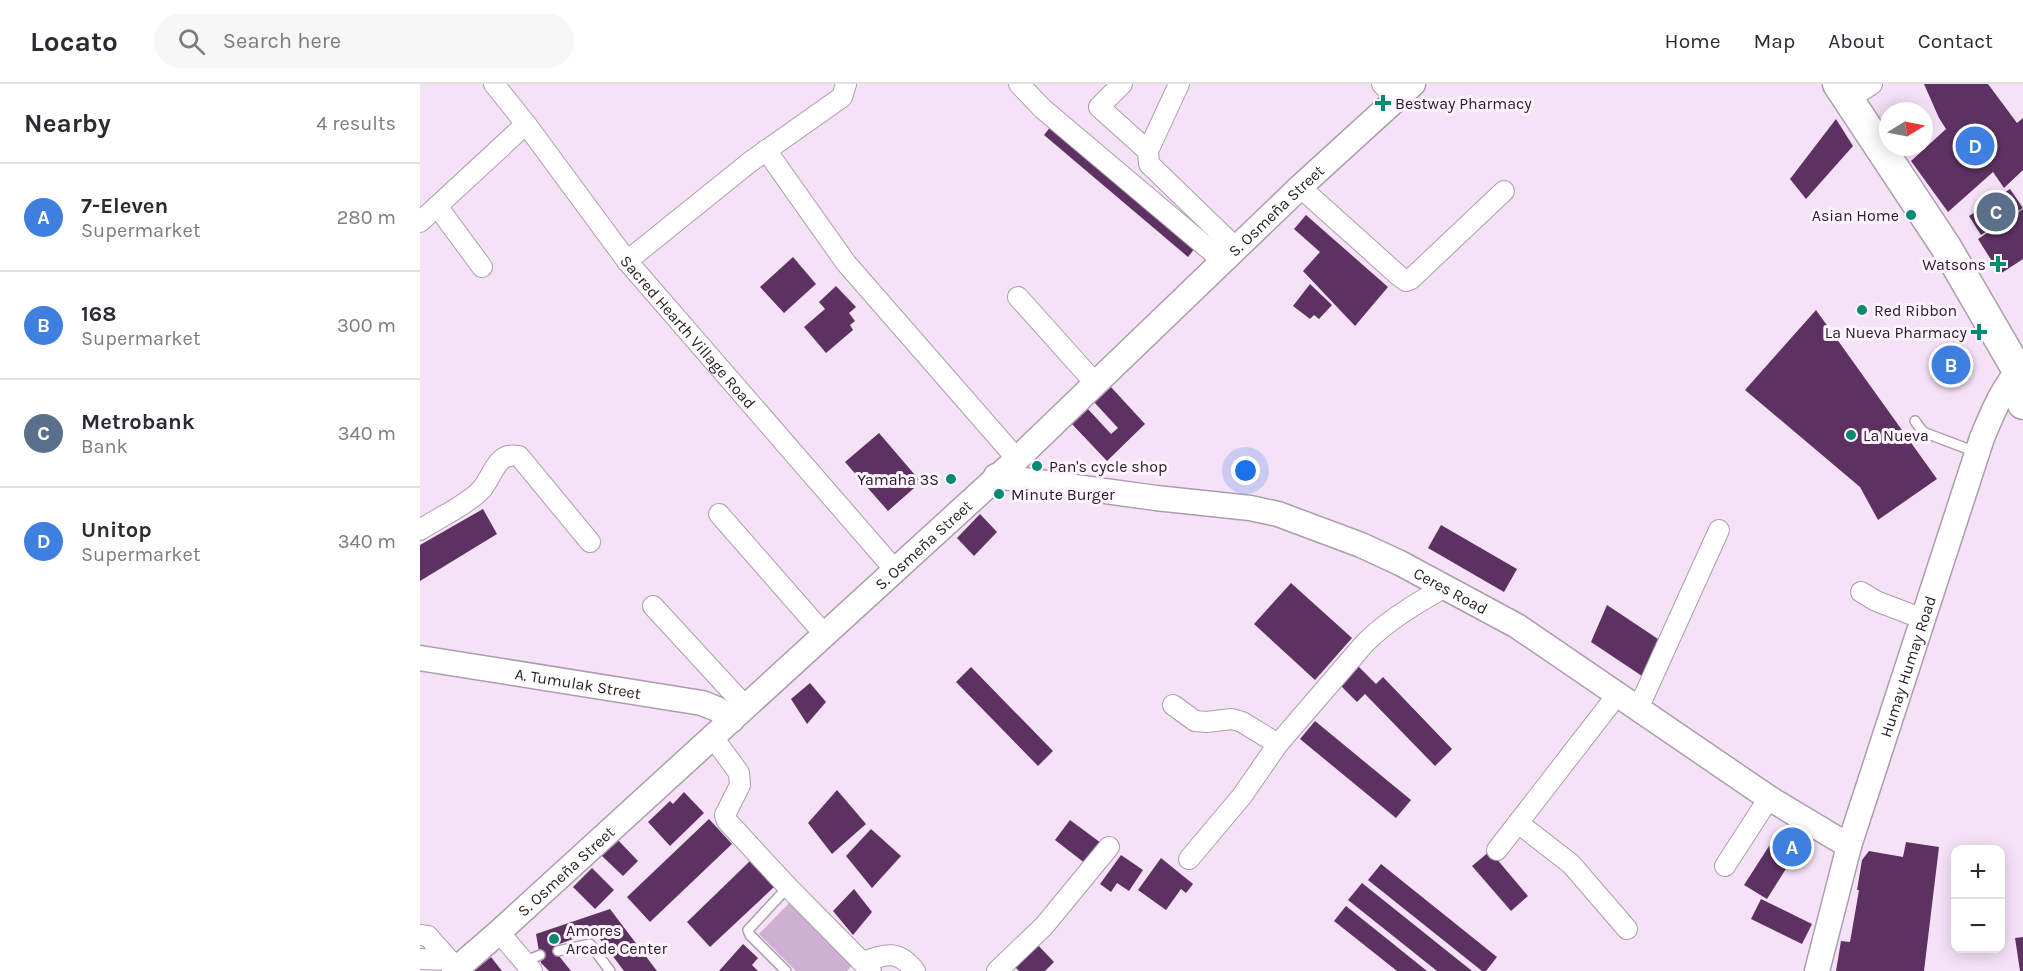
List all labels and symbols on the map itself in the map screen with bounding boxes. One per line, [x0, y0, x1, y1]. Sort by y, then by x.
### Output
place label: Bestway Pharmacy [1395, 94, 1532, 113]
marker: Bestway Pharmacy [1376, 96, 1390, 110]
north arrow [1879, 102, 1933, 156]
pin: D [1956, 124, 1994, 168]
street label: S. Osmeña Street [1225, 161, 1328, 261]
pin: C [1976, 190, 2016, 234]
place label: Asian Home [1812, 206, 1899, 225]
marker: Asian Home [1904, 208, 1918, 222]
street label: Sacred Hearth Village Road [616, 252, 760, 412]
place label: Watsons [1922, 255, 1986, 274]
marker: Watsons [1991, 257, 2005, 271]
place label: Red Ribbon [1874, 301, 1957, 320]
marker: Red Ribbon [1855, 303, 1869, 317]
place label: La Nueva Pharmacy [1825, 323, 1968, 342]
marker: La Nueva Pharmacy [1972, 325, 1986, 339]
pin: B [1932, 342, 1970, 388]
place label: La Nueva [1863, 426, 1929, 445]
marker: La Nueva [1844, 428, 1858, 442]
your location [1231, 456, 1260, 485]
place label: Pan's cycle shop [1049, 457, 1167, 476]
marker: Pan's cycle shop [1030, 459, 1044, 473]
place label: Yamaha 3S [857, 470, 939, 489]
marker: Yamaha 3S [944, 472, 958, 486]
place label: Minute Burger [1011, 485, 1115, 504]
marker: Minute Burger [992, 487, 1006, 501]
street label: S. Osmeña Street [871, 496, 976, 594]
street label: Ceres Road [1410, 563, 1491, 618]
street label: Humay Humay Road [1876, 593, 1940, 740]
street label: A. Tumulak Street [514, 664, 642, 703]
street label: S. Osmeña Street [514, 822, 619, 920]
pin: A [1772, 824, 1812, 870]
place label: Amores Arcade Center [566, 921, 667, 958]
marker: Amores Arcade Center [547, 932, 561, 946]

